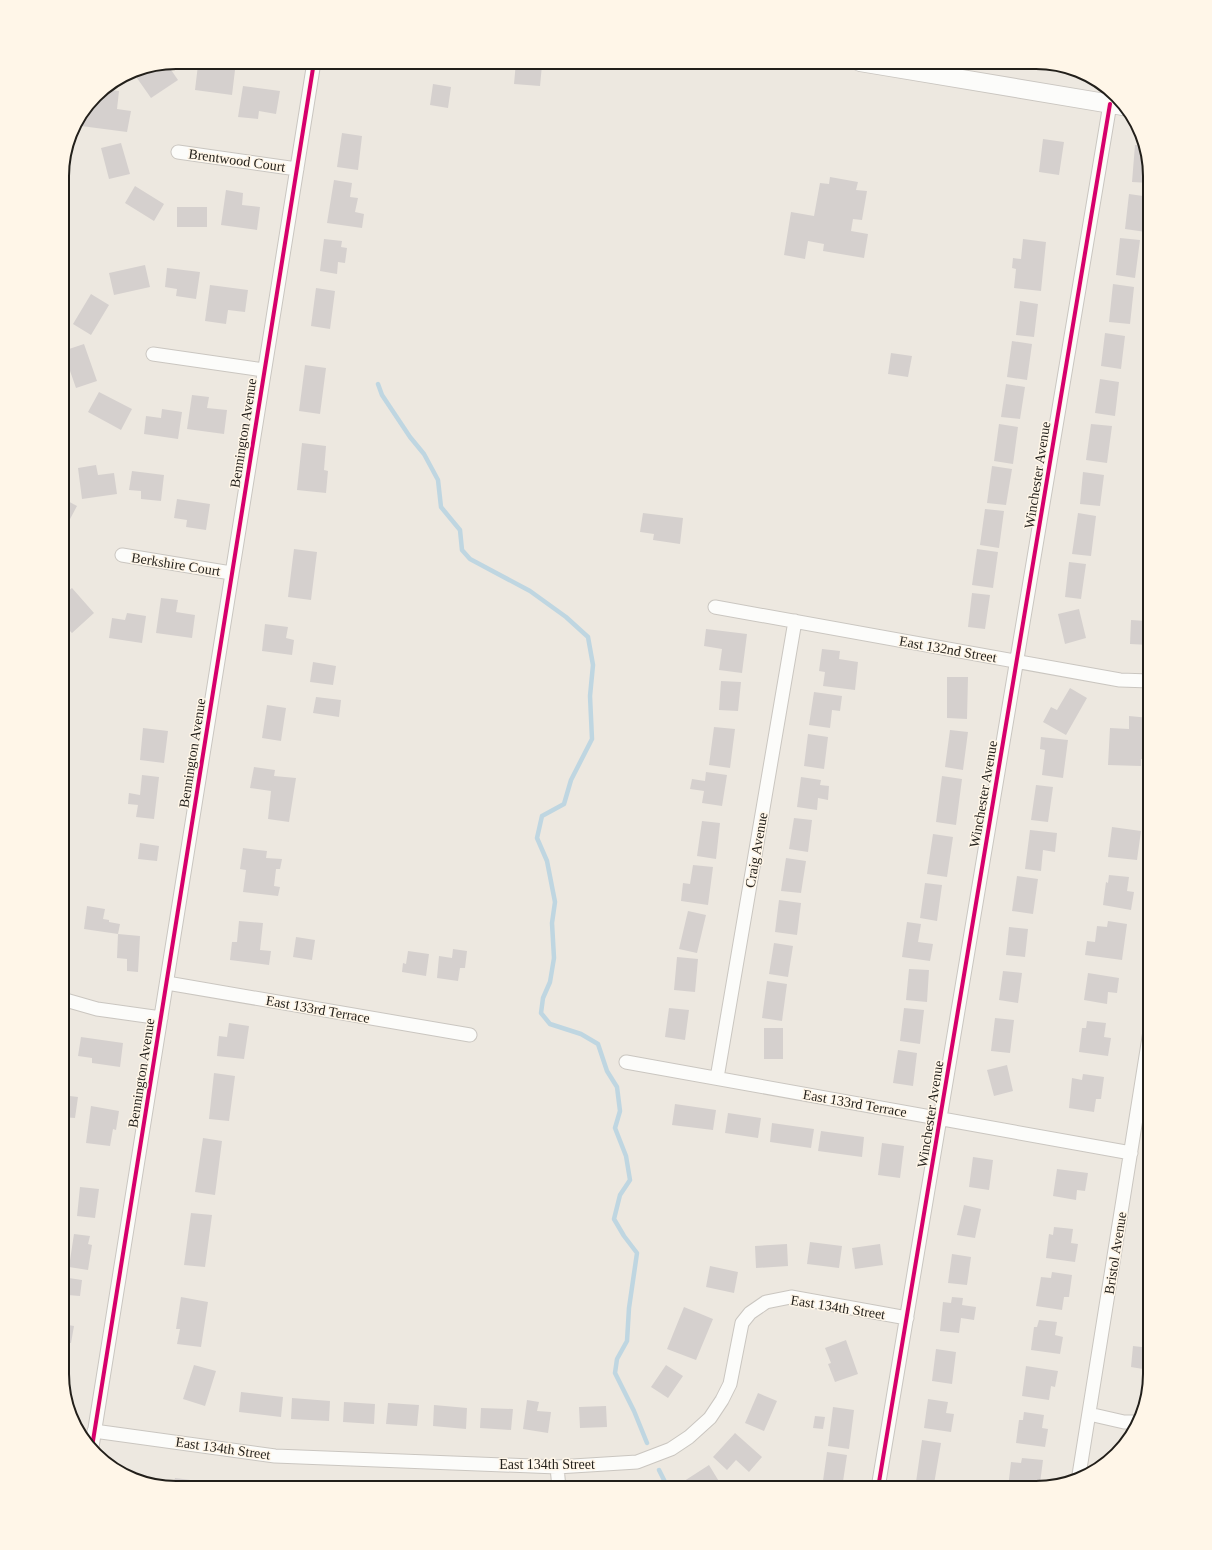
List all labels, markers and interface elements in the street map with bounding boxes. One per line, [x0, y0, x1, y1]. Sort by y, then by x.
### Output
street label: Brentwood Court [188, 146, 286, 175]
street label: Bennington Avenue [227, 377, 260, 489]
street label: Winchester Avenue [1022, 420, 1053, 530]
street label: Berkshire Court [130, 550, 222, 579]
street label: East 132nd Street [898, 634, 998, 665]
street label: Bennington Avenue [176, 697, 209, 809]
street label: Winchester Avenue [967, 739, 1000, 849]
street label: Craig Avenue [742, 811, 771, 889]
street label: East 133rd Terrace [265, 993, 371, 1026]
street label: Bennington Avenue [125, 1017, 158, 1129]
street label: Winchester Avenue [915, 1059, 946, 1169]
street label: East 133rd Terrace [802, 1087, 908, 1120]
street label: Bristol Avenue [1102, 1211, 1129, 1295]
street label: East 134th Street [790, 1293, 886, 1322]
street label: East 134th Street [175, 1434, 271, 1463]
street label: East 134th Street [499, 1457, 595, 1472]

